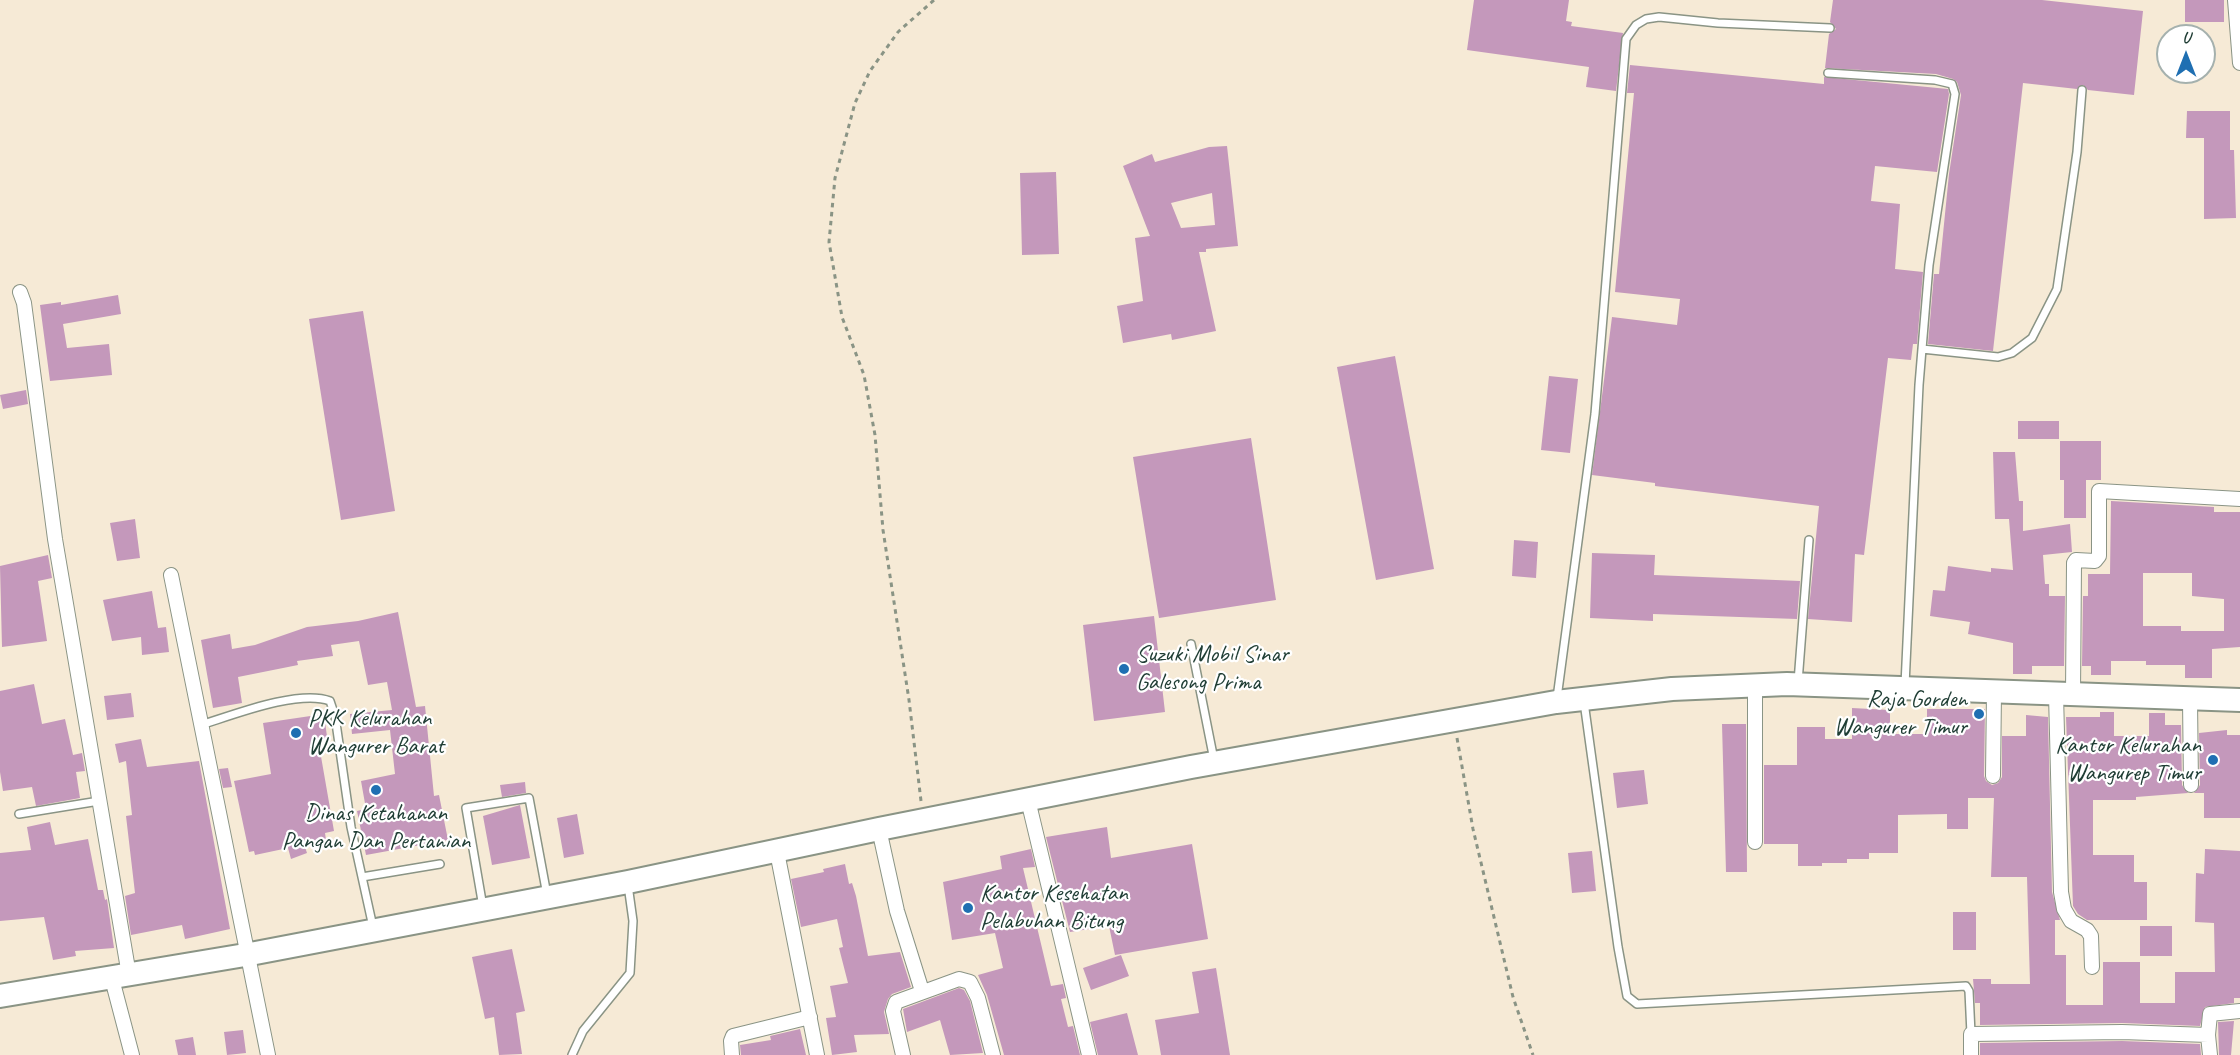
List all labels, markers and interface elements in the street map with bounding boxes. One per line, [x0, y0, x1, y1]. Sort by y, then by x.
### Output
north arrow [2156, 24, 2216, 84]
text: U [2182, 28, 2190, 48]
place label: Suzuki Mobil Sinar Galesong Prima [1136, 641, 1289, 697]
marker: Suzuki Mobil Sinar Galesong Prima [1117, 662, 1131, 676]
place label: Raja Gorden Wangurer Timur [1834, 686, 1967, 742]
place label: PKK Kelurahan Wangurer Barat [308, 705, 444, 761]
marker: Raja Gorden Wangurer Timur [1972, 707, 1986, 721]
marker: PKK Kelurahan Wangurer Barat [289, 726, 303, 740]
place label: Kantor Kelurahan Wangurep Timur [2055, 732, 2201, 788]
marker: Kantor Kelurahan Wangurep Timur [2206, 753, 2220, 767]
marker: Dinas Ketahanan Pangan Dan Pertanian [369, 783, 383, 797]
place label: Dinas Ketahanan Pangan Dan Pertanian [282, 800, 470, 856]
place label: Kantor Kesehatan Pelabuhan Bitung [980, 880, 1128, 936]
marker: Kantor Kesehatan Pelabuhan Bitung [961, 901, 975, 915]

